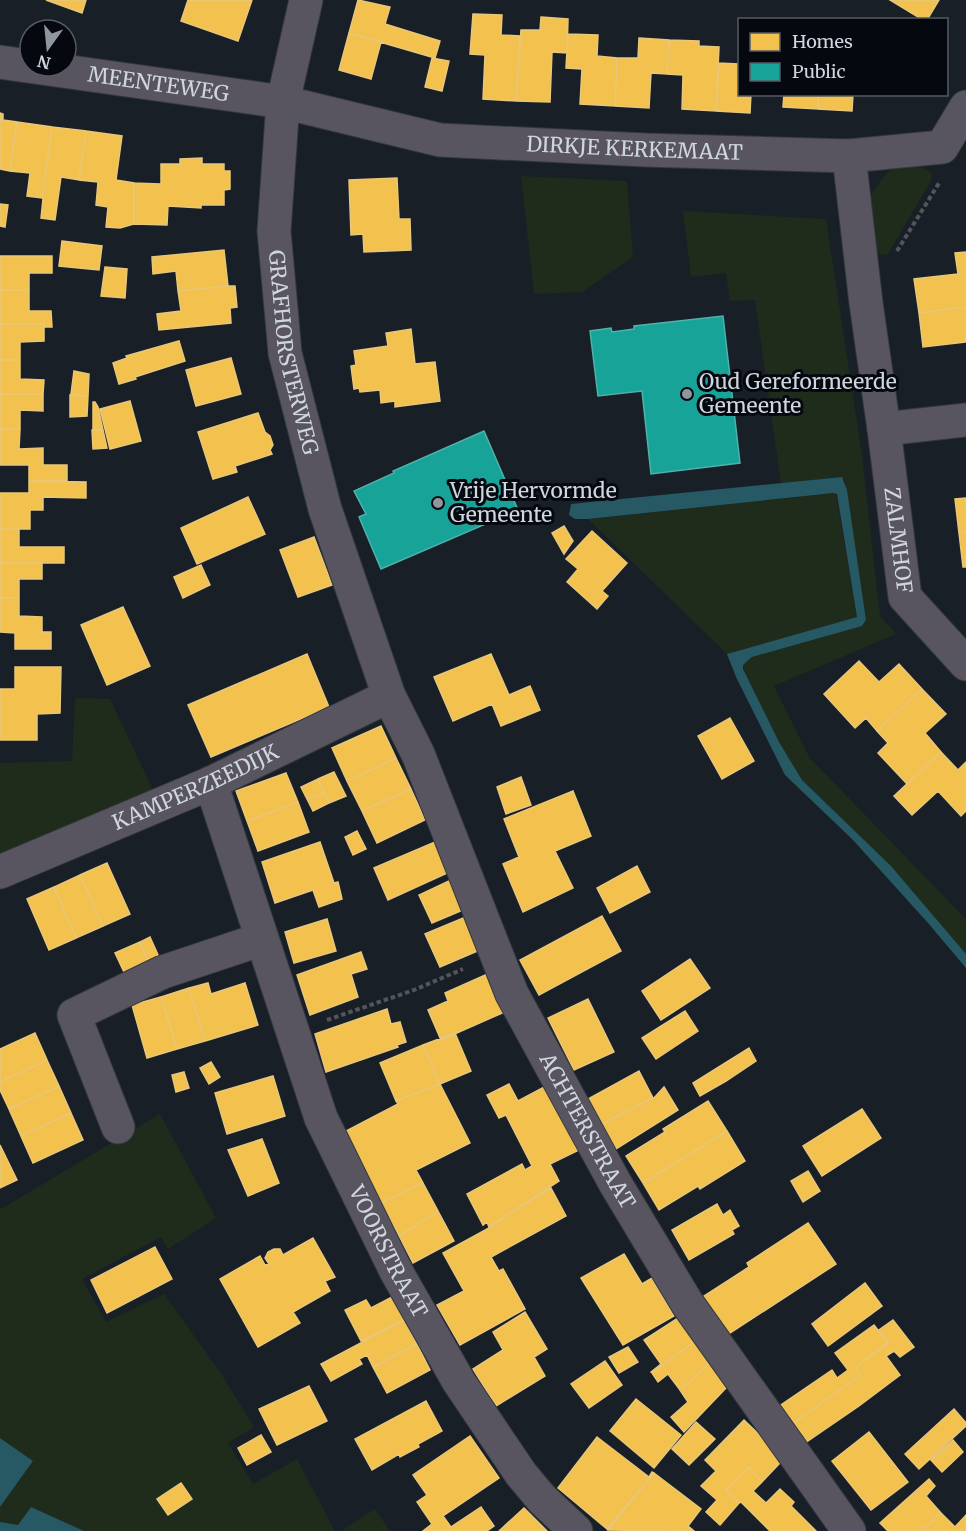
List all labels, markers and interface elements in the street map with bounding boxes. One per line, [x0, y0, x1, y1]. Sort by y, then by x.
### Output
north arrow [18, 18, 78, 78]
legend [738, 18, 948, 96]
text: Homes [792, 30, 853, 53]
text: N [35, 51, 53, 74]
text: Public [792, 60, 846, 83]
street label: MEENTEWEG [86, 61, 231, 107]
street label: DIRKJE KERKEMAAT [526, 130, 743, 166]
street label: GRAFHORSTERWEG [263, 249, 325, 458]
place label: Oud Gereformeerde Gemeente [699, 368, 897, 419]
marker: Oud Gereformeerde Gemeente [680, 387, 694, 401]
place label: Vrije Hervormde Gemeente [449, 477, 617, 528]
street label: ZALMHOF [878, 485, 918, 595]
marker: Vrije Hervormde Gemeente [431, 496, 445, 510]
street label: KAMPERZEEDIJK [108, 738, 284, 836]
street label: ACHTERSTRAAT [533, 1047, 642, 1214]
street label: VOORSTRAAT [343, 1180, 434, 1323]

